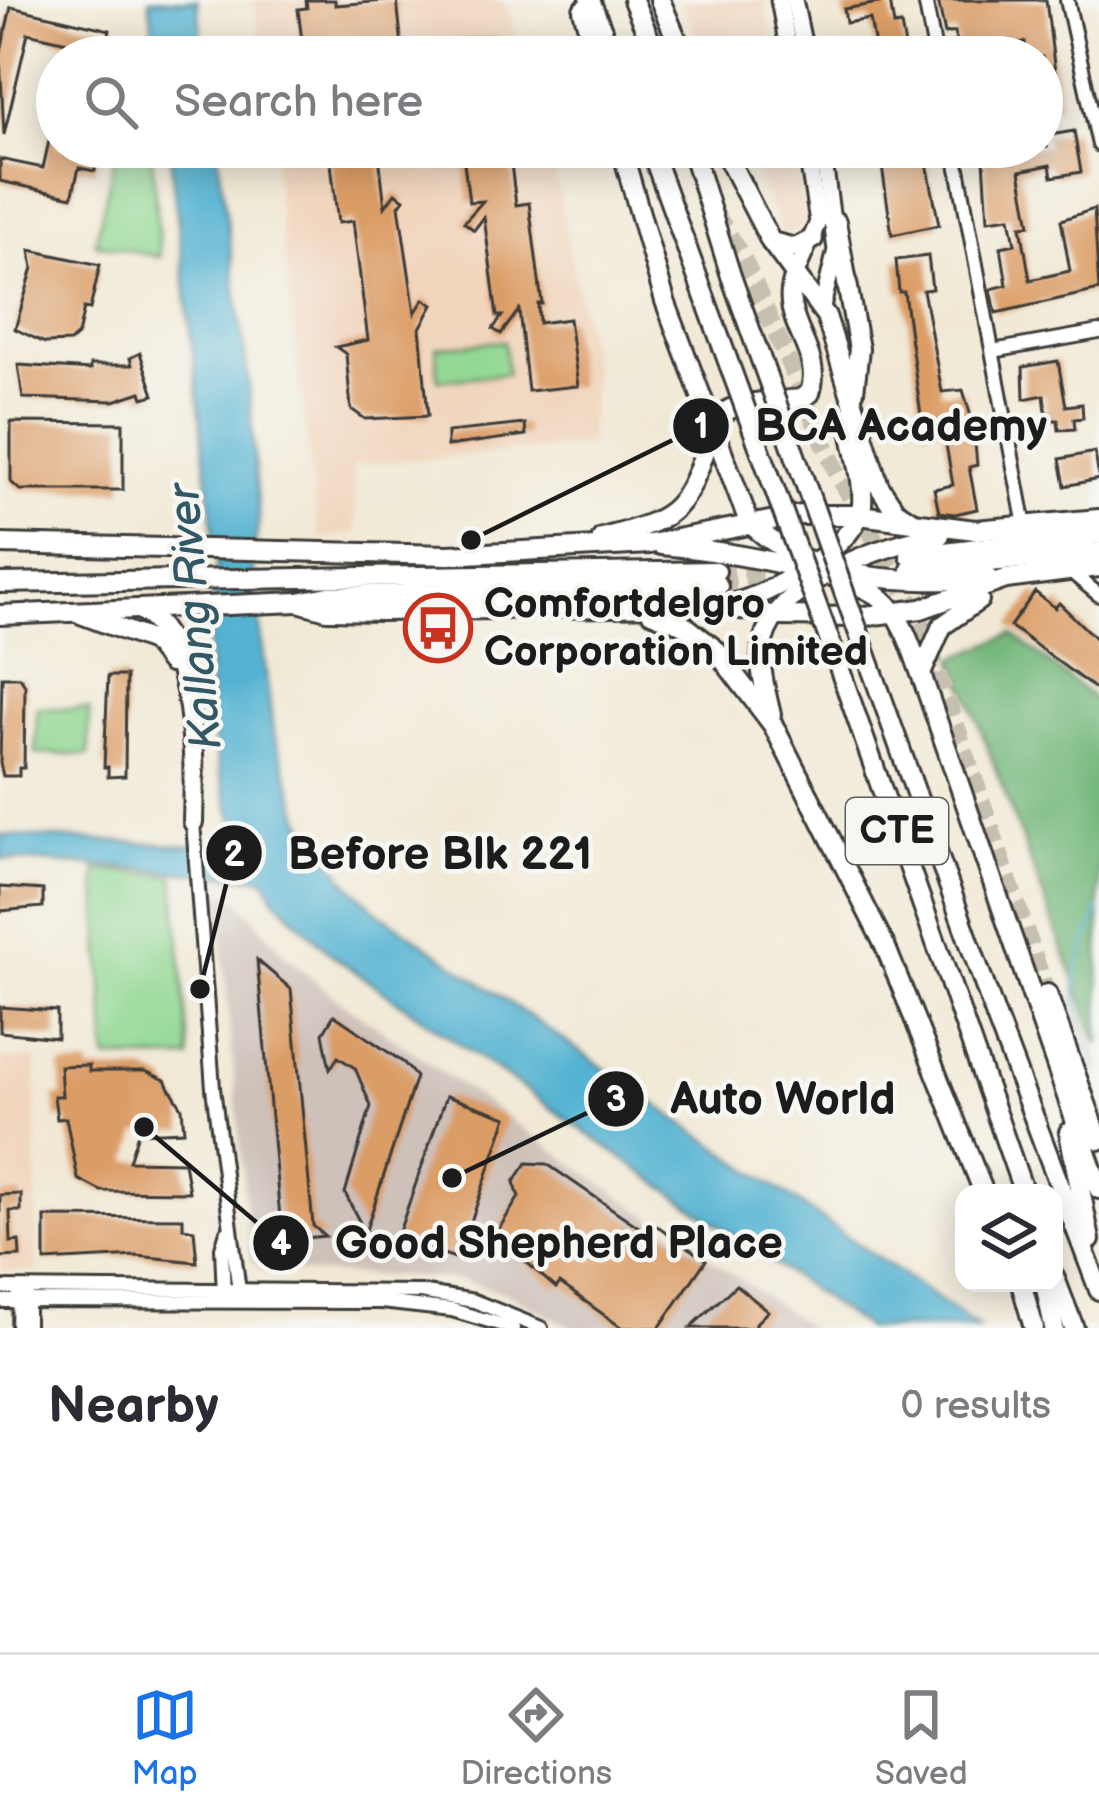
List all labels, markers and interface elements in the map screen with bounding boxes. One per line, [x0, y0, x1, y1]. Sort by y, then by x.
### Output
search box [36, 36, 1063, 168]
icon: search [78, 69, 144, 135]
text: Search here [174, 75, 423, 130]
callout: BCA Academy [671, 385, 1071, 466]
text: BCA Academy [755, 400, 1048, 455]
text: 1 [693, 406, 709, 449]
water label: Kallang River [157, 479, 235, 752]
place label: Comfortdelgro Corporation Limited [484, 579, 868, 678]
bus stop icon: Comfortdelgro Corporation Limited [403, 593, 473, 663]
road number: CTE [846, 798, 948, 864]
callout: Before Blk 221 [204, 813, 616, 894]
text: Before Blk 221 [288, 828, 592, 883]
text: 2 [223, 834, 245, 877]
callout: Auto World [586, 1058, 919, 1139]
text: Auto World [670, 1073, 895, 1128]
text: 3 [605, 1079, 627, 1122]
map controls [955, 1184, 1063, 1292]
button: layers [955, 1184, 1063, 1292]
callout: Good Shepherd Place [251, 1202, 807, 1283]
text: Good Shepherd Place [335, 1217, 783, 1272]
text: 4 [270, 1223, 292, 1266]
text: Nearby [48, 1376, 219, 1437]
text: 0 results [900, 1383, 1051, 1430]
tab: Map [131, 1682, 198, 1794]
tab: Directions [460, 1682, 612, 1794]
tab: Saved [875, 1682, 968, 1794]

